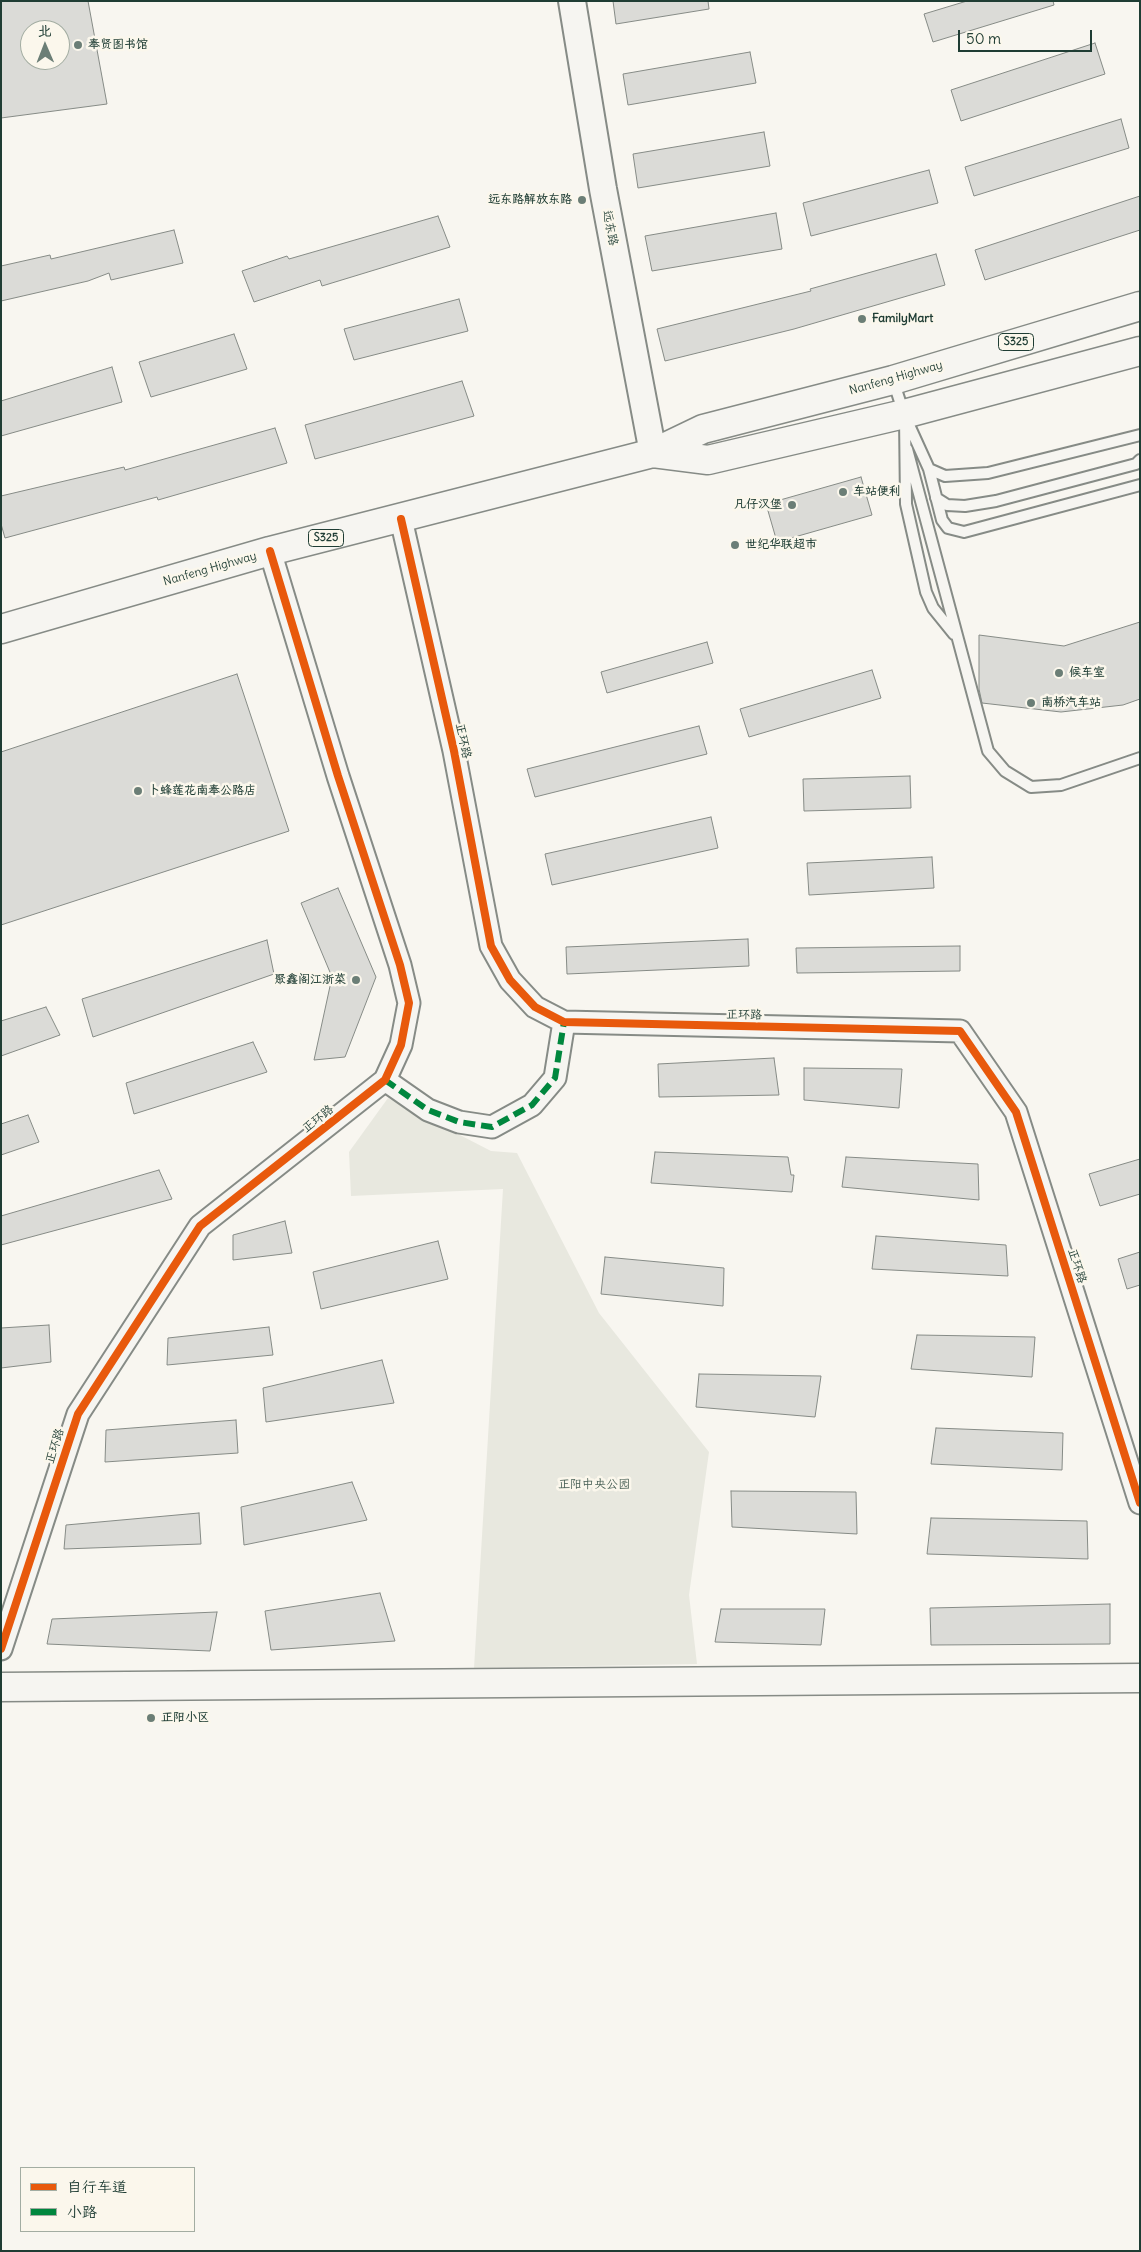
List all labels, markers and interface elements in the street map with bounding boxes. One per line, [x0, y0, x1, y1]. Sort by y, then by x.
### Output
north arrow [20, 20, 70, 70]
scale bar [961, 20, 1095, 52]
text: 北 [38, 22, 52, 40]
text: 50 m [966, 29, 1001, 48]
place label: 奉贤图书馆 [88, 38, 148, 52]
marker: 奉贤图书馆 [72, 39, 84, 51]
place label: 远东路解放东路 [488, 193, 572, 207]
marker: 远东路解放东路 [576, 194, 588, 206]
street label: 远东路 [599, 209, 621, 247]
place label: FamilyMart [872, 312, 933, 326]
marker: FamilyMart [856, 313, 868, 325]
road number: S325 [998, 334, 1034, 351]
street label: Nanfeng Highway [848, 358, 944, 398]
place label: 车站便利 [853, 485, 901, 499]
marker: 车站便利 [837, 486, 849, 498]
place label: 凡仔汉堡 [734, 498, 782, 512]
marker: 凡仔汉堡 [786, 499, 798, 511]
road number: S325 [308, 530, 344, 546]
place label: 世纪华联超市 [745, 538, 817, 552]
marker: 世纪华联超市 [729, 539, 741, 551]
street label: Nanfeng Highway [162, 549, 258, 589]
place label: 候车室 [1069, 666, 1105, 680]
marker: 候车室 [1053, 667, 1065, 679]
place label: 南桥汽车站 [1041, 696, 1101, 710]
marker: 南桥汽车站 [1025, 697, 1037, 709]
street label: 正环路 [452, 722, 474, 760]
place label: 卜蜂莲花南奉公路店 [148, 784, 256, 798]
marker: 卜蜂莲花南奉公路店 [132, 785, 144, 797]
place label: 聚鑫阁江浙菜 [274, 973, 346, 987]
marker: 聚鑫阁江浙菜 [350, 974, 362, 986]
street label: 正环路 [726, 1007, 762, 1023]
street label: 正环路 [299, 1102, 337, 1136]
street label: 正环路 [1065, 1247, 1089, 1285]
street label: 正环路 [43, 1427, 67, 1465]
park label: 正阳中央公园 [558, 1478, 630, 1492]
place label: 正阳小区 [161, 1711, 209, 1725]
marker: 正阳小区 [145, 1712, 157, 1724]
legend [20, 2167, 195, 2232]
text: 自行车道 [67, 2177, 127, 2196]
text: 小路 [67, 2202, 97, 2221]

